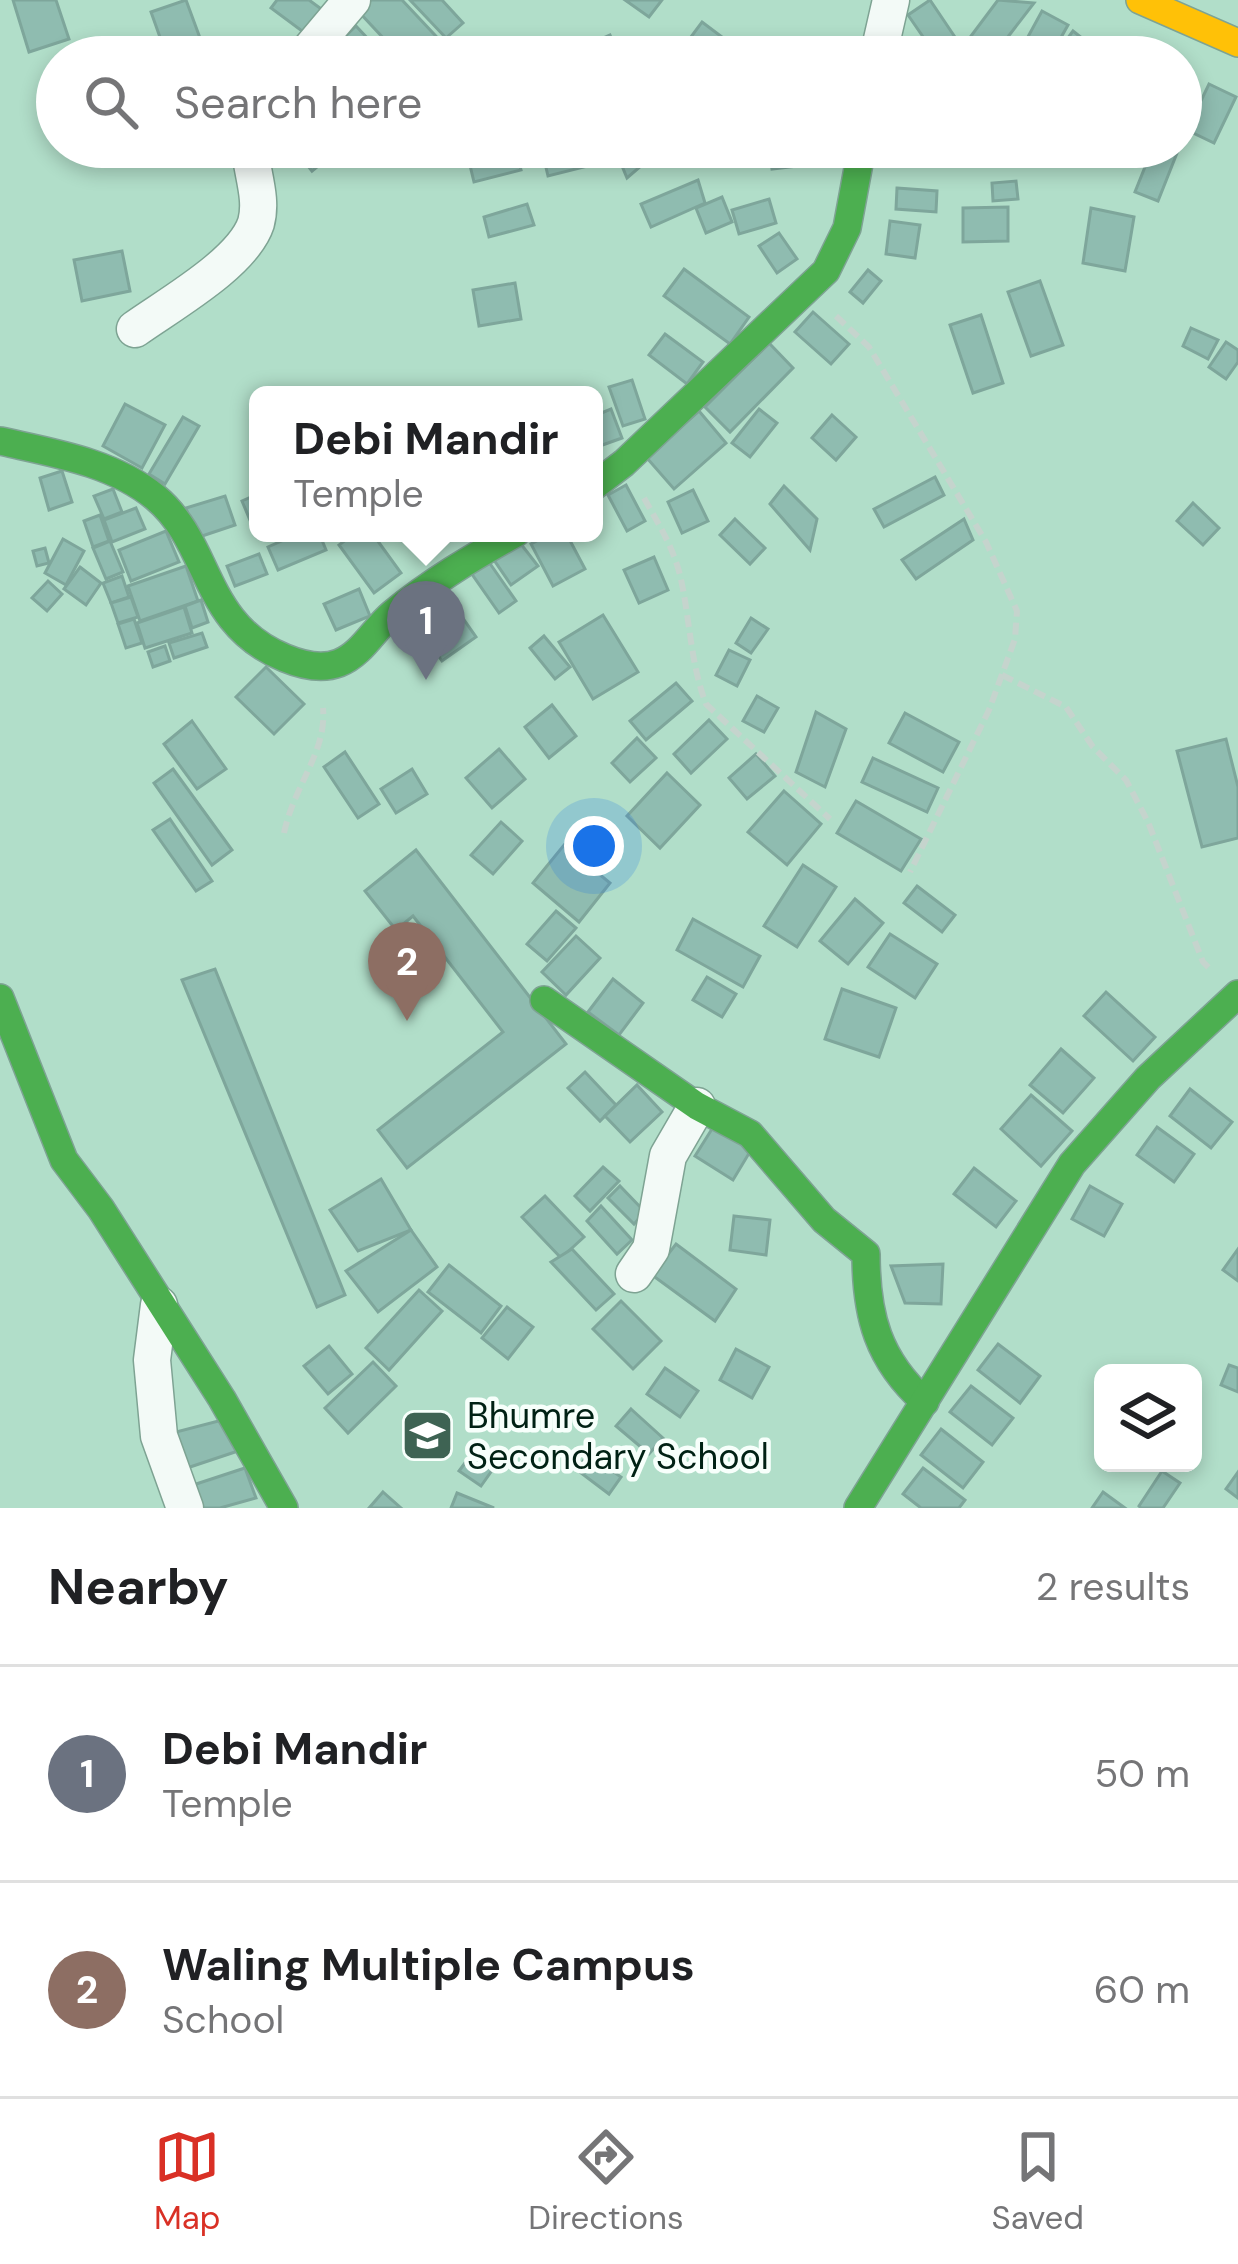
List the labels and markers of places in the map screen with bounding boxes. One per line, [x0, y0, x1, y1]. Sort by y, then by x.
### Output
pin: 1 [387, 581, 465, 680]
pin: 2 [368, 922, 446, 1021]
place label: Bhumre Secondary School [467, 1392, 769, 1480]
school or university icon: Bhumre Secondary School [400, 1408, 456, 1464]

